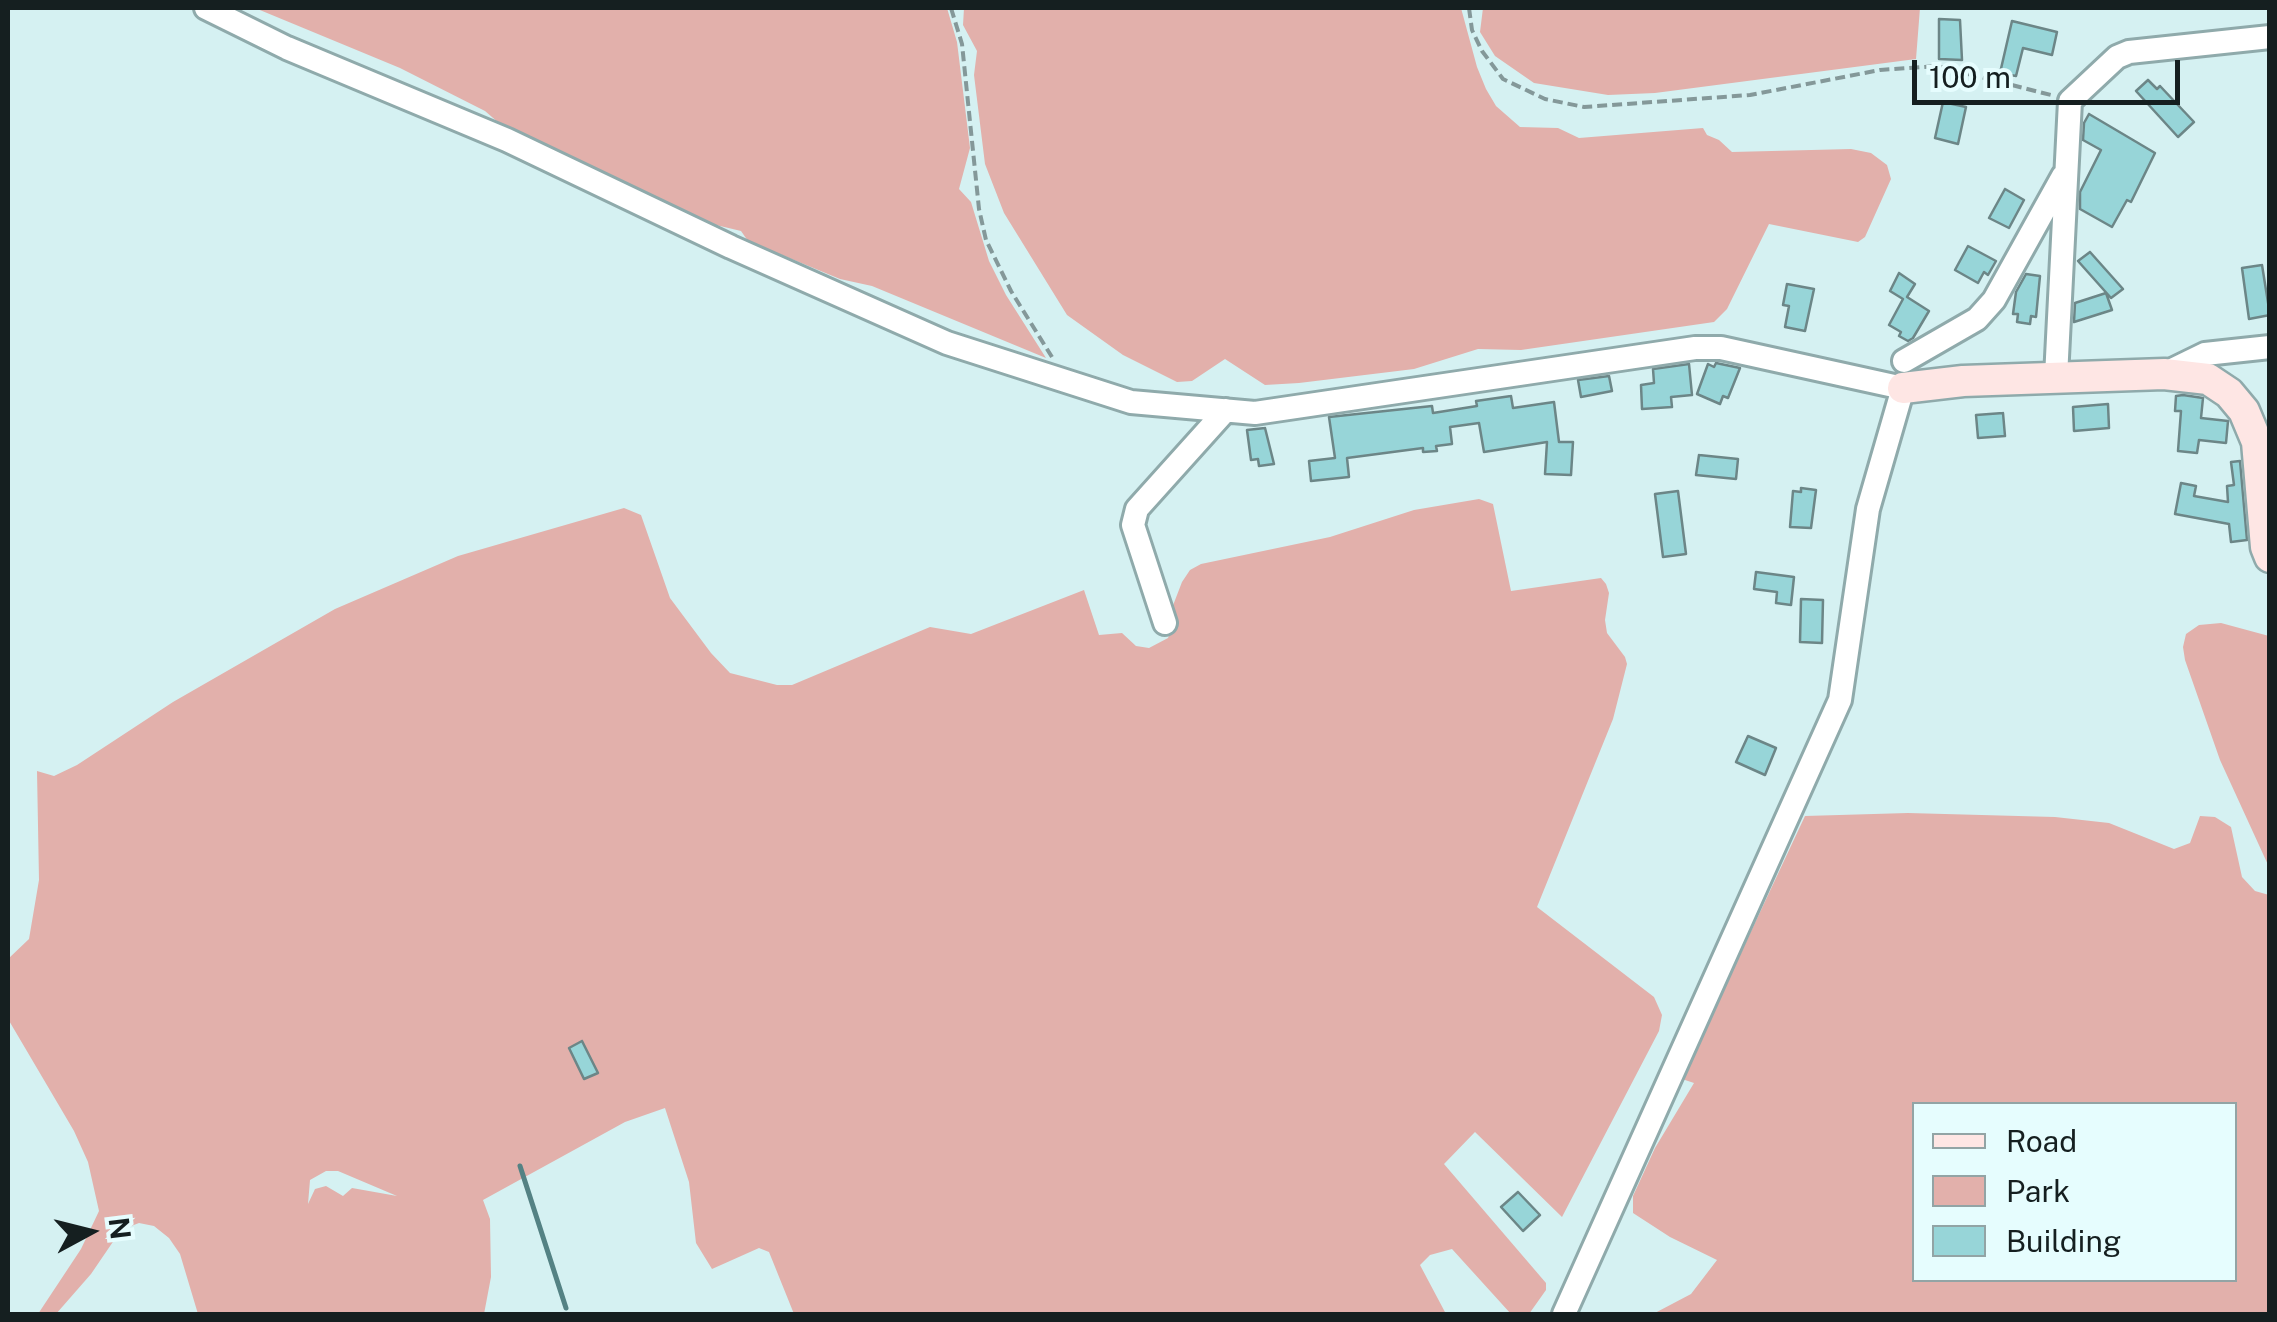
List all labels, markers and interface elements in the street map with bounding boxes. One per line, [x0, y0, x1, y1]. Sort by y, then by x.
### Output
scale bar [1917, 40, 2184, 102]
text: 100 m [1929, 59, 2011, 95]
legend [1912, 1102, 2237, 1282]
text: Road [2006, 1123, 2077, 1159]
text: Park [2006, 1173, 2070, 1209]
north arrow [40, 1182, 140, 1282]
text: N [103, 1215, 138, 1241]
text: Building [2006, 1223, 2121, 1259]

